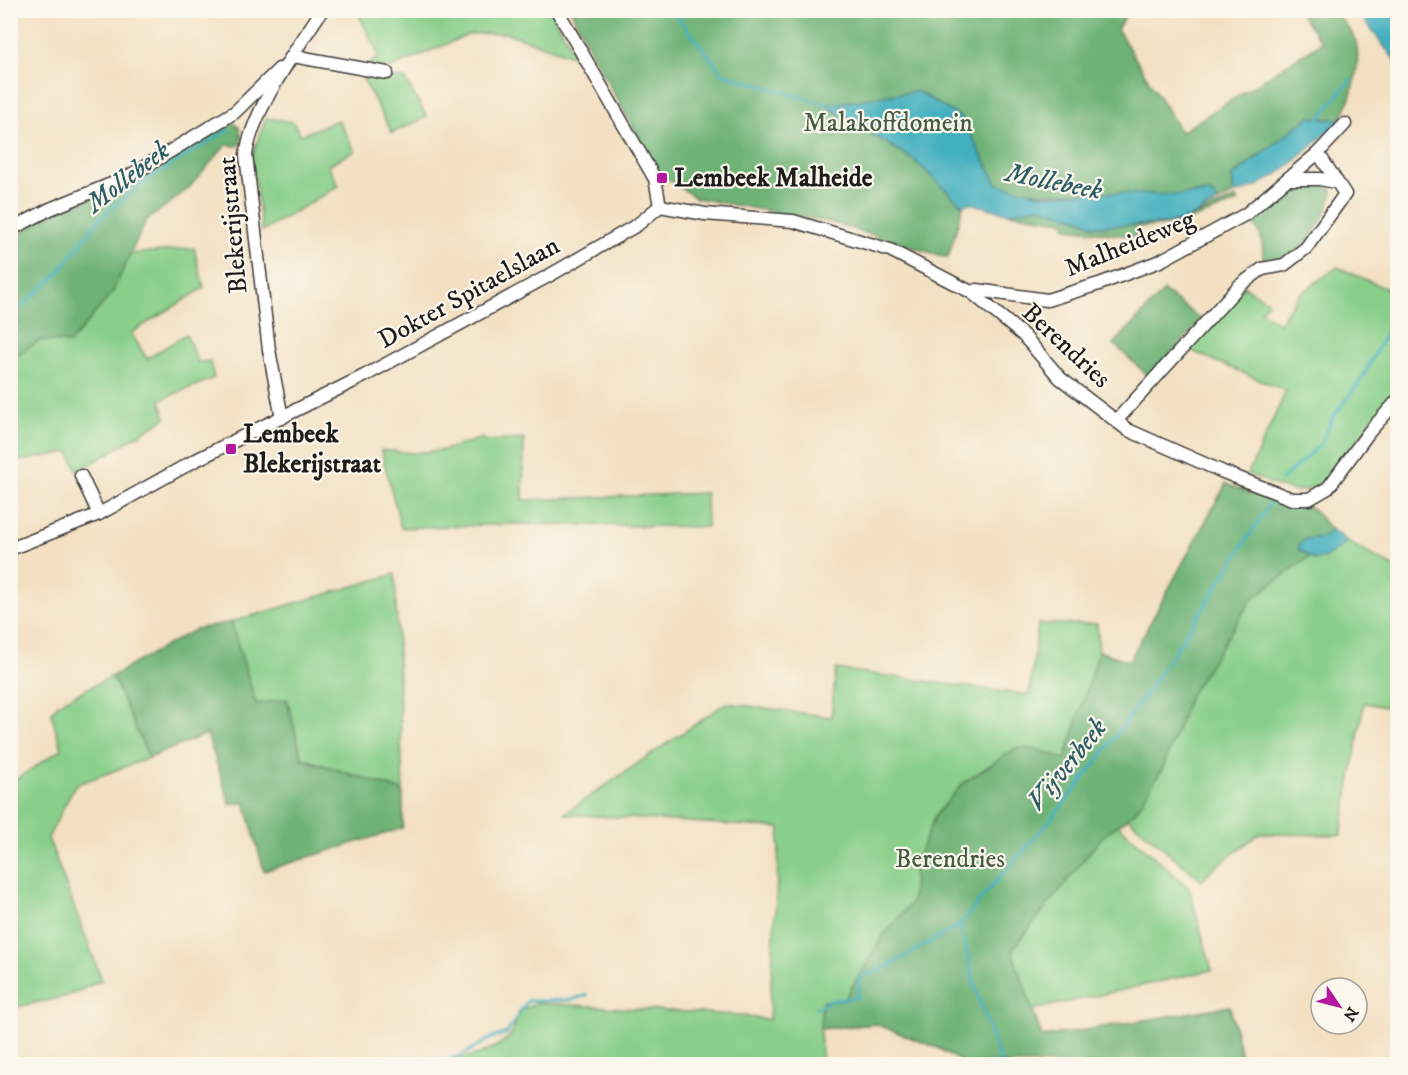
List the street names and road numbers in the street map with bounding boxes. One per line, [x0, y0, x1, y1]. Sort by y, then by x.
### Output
street label: Blekerijstraat [211, 155, 255, 295]
street label: Malheideweg [1060, 203, 1200, 285]
street label: Dokter Spitaelslaan [372, 229, 566, 357]
street label: Berendries [1015, 296, 1117, 396]

